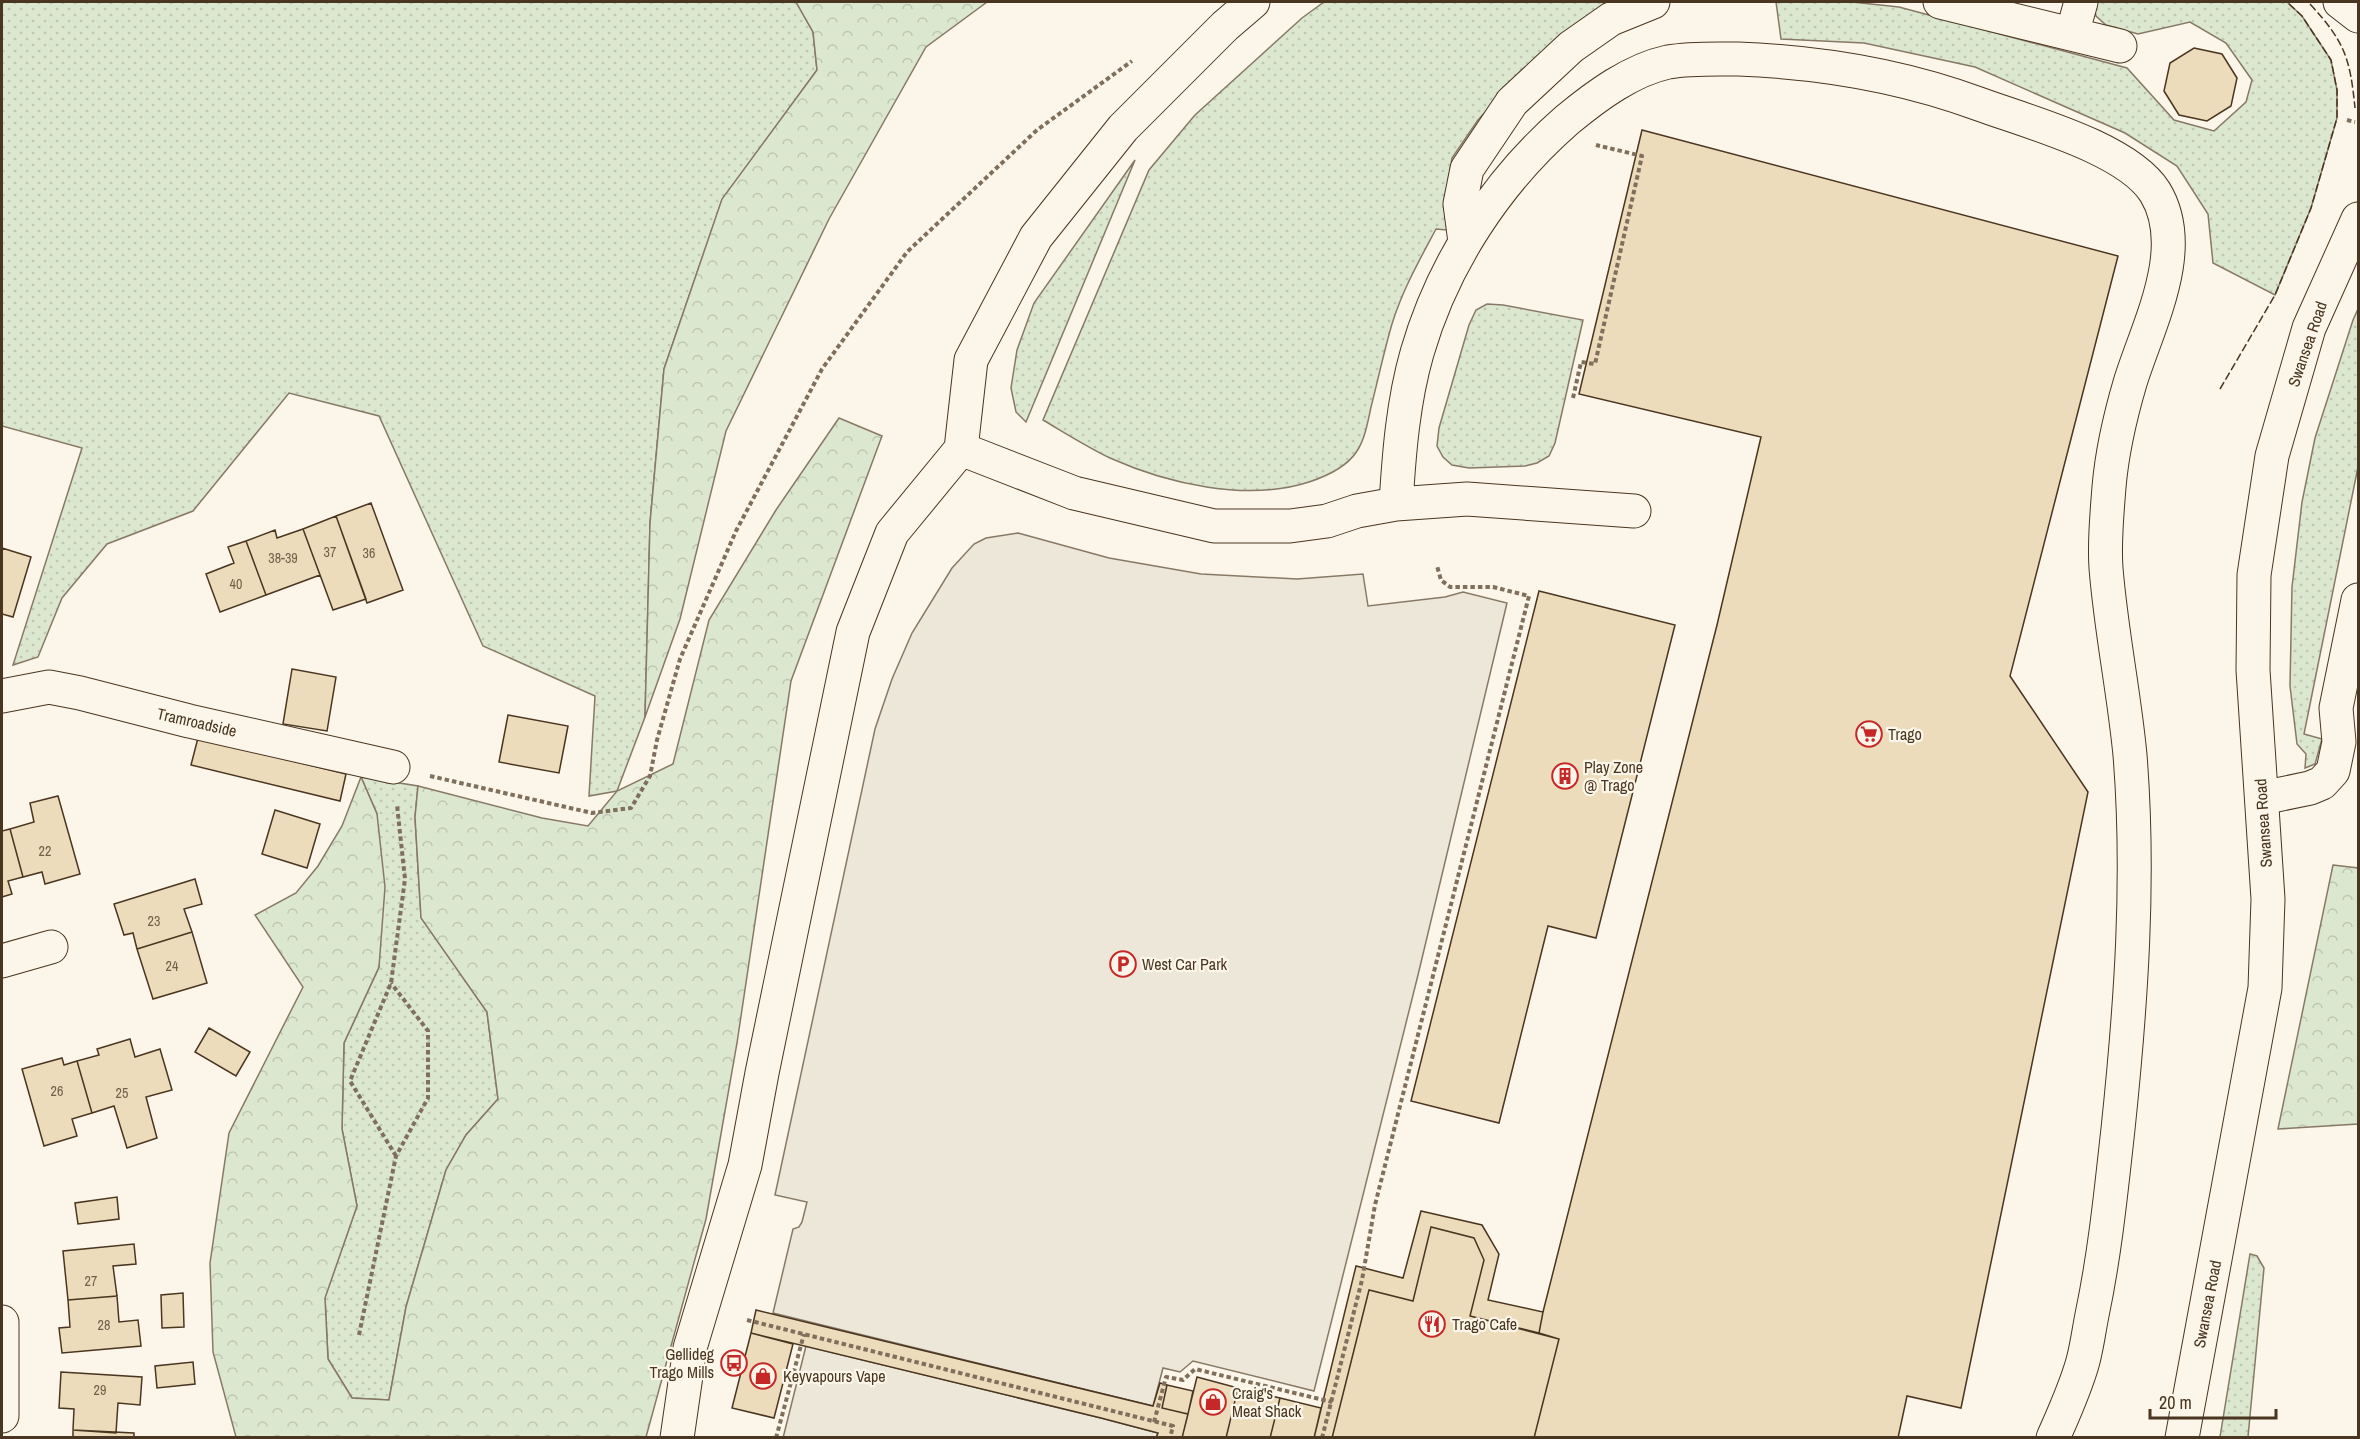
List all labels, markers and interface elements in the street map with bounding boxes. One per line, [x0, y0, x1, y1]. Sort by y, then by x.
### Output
street label: Swansea Road [2282, 298, 2332, 390]
house number: 37 [324, 543, 336, 561]
house number: 36 [363, 544, 375, 562]
house number: 38-39 [268, 549, 298, 567]
house number: 40 [230, 575, 242, 593]
street label: Tramroadside [155, 702, 239, 742]
supermarket icon: Trago [1854, 719, 1884, 749]
place label: Trago [1888, 723, 1922, 745]
place label: Play Zone @ Trago [1584, 756, 1643, 796]
building icon: Play Zone @ Trago [1550, 761, 1580, 791]
street label: Swansea Road [2249, 778, 2277, 868]
house number: 22 [39, 842, 51, 860]
house number: 23 [148, 912, 160, 930]
parking icon: West Car Park [1108, 949, 1138, 979]
place label: West Car Park [1142, 953, 1228, 975]
house number: 24 [166, 957, 179, 975]
house number: 26 [51, 1082, 63, 1100]
house number: 25 [116, 1084, 128, 1102]
street label: Swansea Road [2188, 1258, 2226, 1350]
house number: 27 [85, 1272, 97, 1290]
restaurant icon: Trago Cafe [1417, 1309, 1447, 1339]
place label: Trago Cafe [1452, 1313, 1517, 1335]
house number: 28 [98, 1316, 110, 1334]
place label: Gellideg Trago Mills [650, 1343, 715, 1383]
bus stop icon: Gellideg Trago Mills [719, 1348, 749, 1378]
shop icon: Keyvapours Vape [748, 1361, 778, 1391]
place label: Keyvapours Vape [783, 1365, 886, 1387]
house number: 29 [94, 1381, 106, 1399]
place label: Craig's Meat Shack [1232, 1382, 1302, 1422]
scale bar [2150, 1382, 2276, 1420]
shop icon: Craig's Meat Shack [1198, 1387, 1228, 1417]
text: 20 m [2159, 1390, 2192, 1415]

